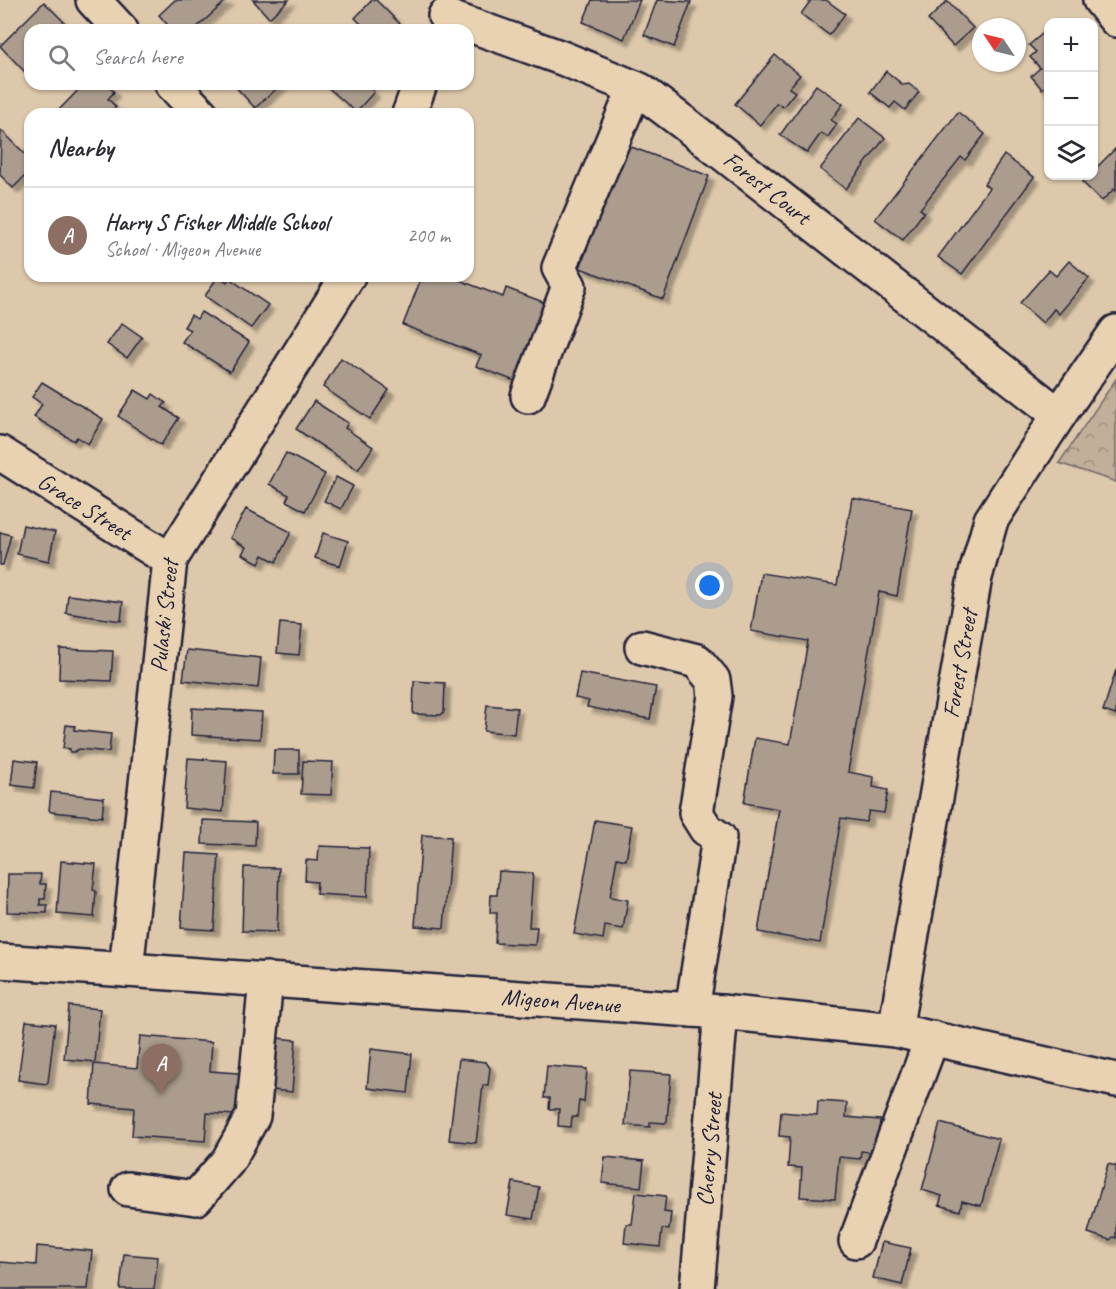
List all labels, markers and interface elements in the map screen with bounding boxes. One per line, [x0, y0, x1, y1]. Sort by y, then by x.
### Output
north arrow [972, 18, 1026, 72]
map controls [1044, 18, 1098, 180]
button: + [1044, 18, 1098, 72]
search box [24, 24, 474, 90]
icon: search [45, 41, 78, 74]
text: Search here [93, 43, 183, 71]
button: − [1044, 72, 1098, 126]
button: layers [1044, 126, 1098, 180]
text: Nearby [48, 131, 113, 164]
street label: Forest Court [717, 144, 818, 232]
text: Harry S Fisher Middle School [105, 209, 329, 237]
text: A [62, 223, 73, 248]
text: 200 m [407, 223, 450, 248]
text: School · Migeon Avenue [105, 237, 260, 262]
street label: Grace Street [32, 466, 139, 548]
street label: Pulaski Street [143, 555, 185, 674]
your location [695, 571, 724, 600]
street label: Forest Street [935, 604, 985, 720]
street label: Migeon Avenue [500, 981, 623, 1020]
pin: A [142, 1044, 180, 1094]
street label: Cherry Street [689, 1090, 729, 1207]

